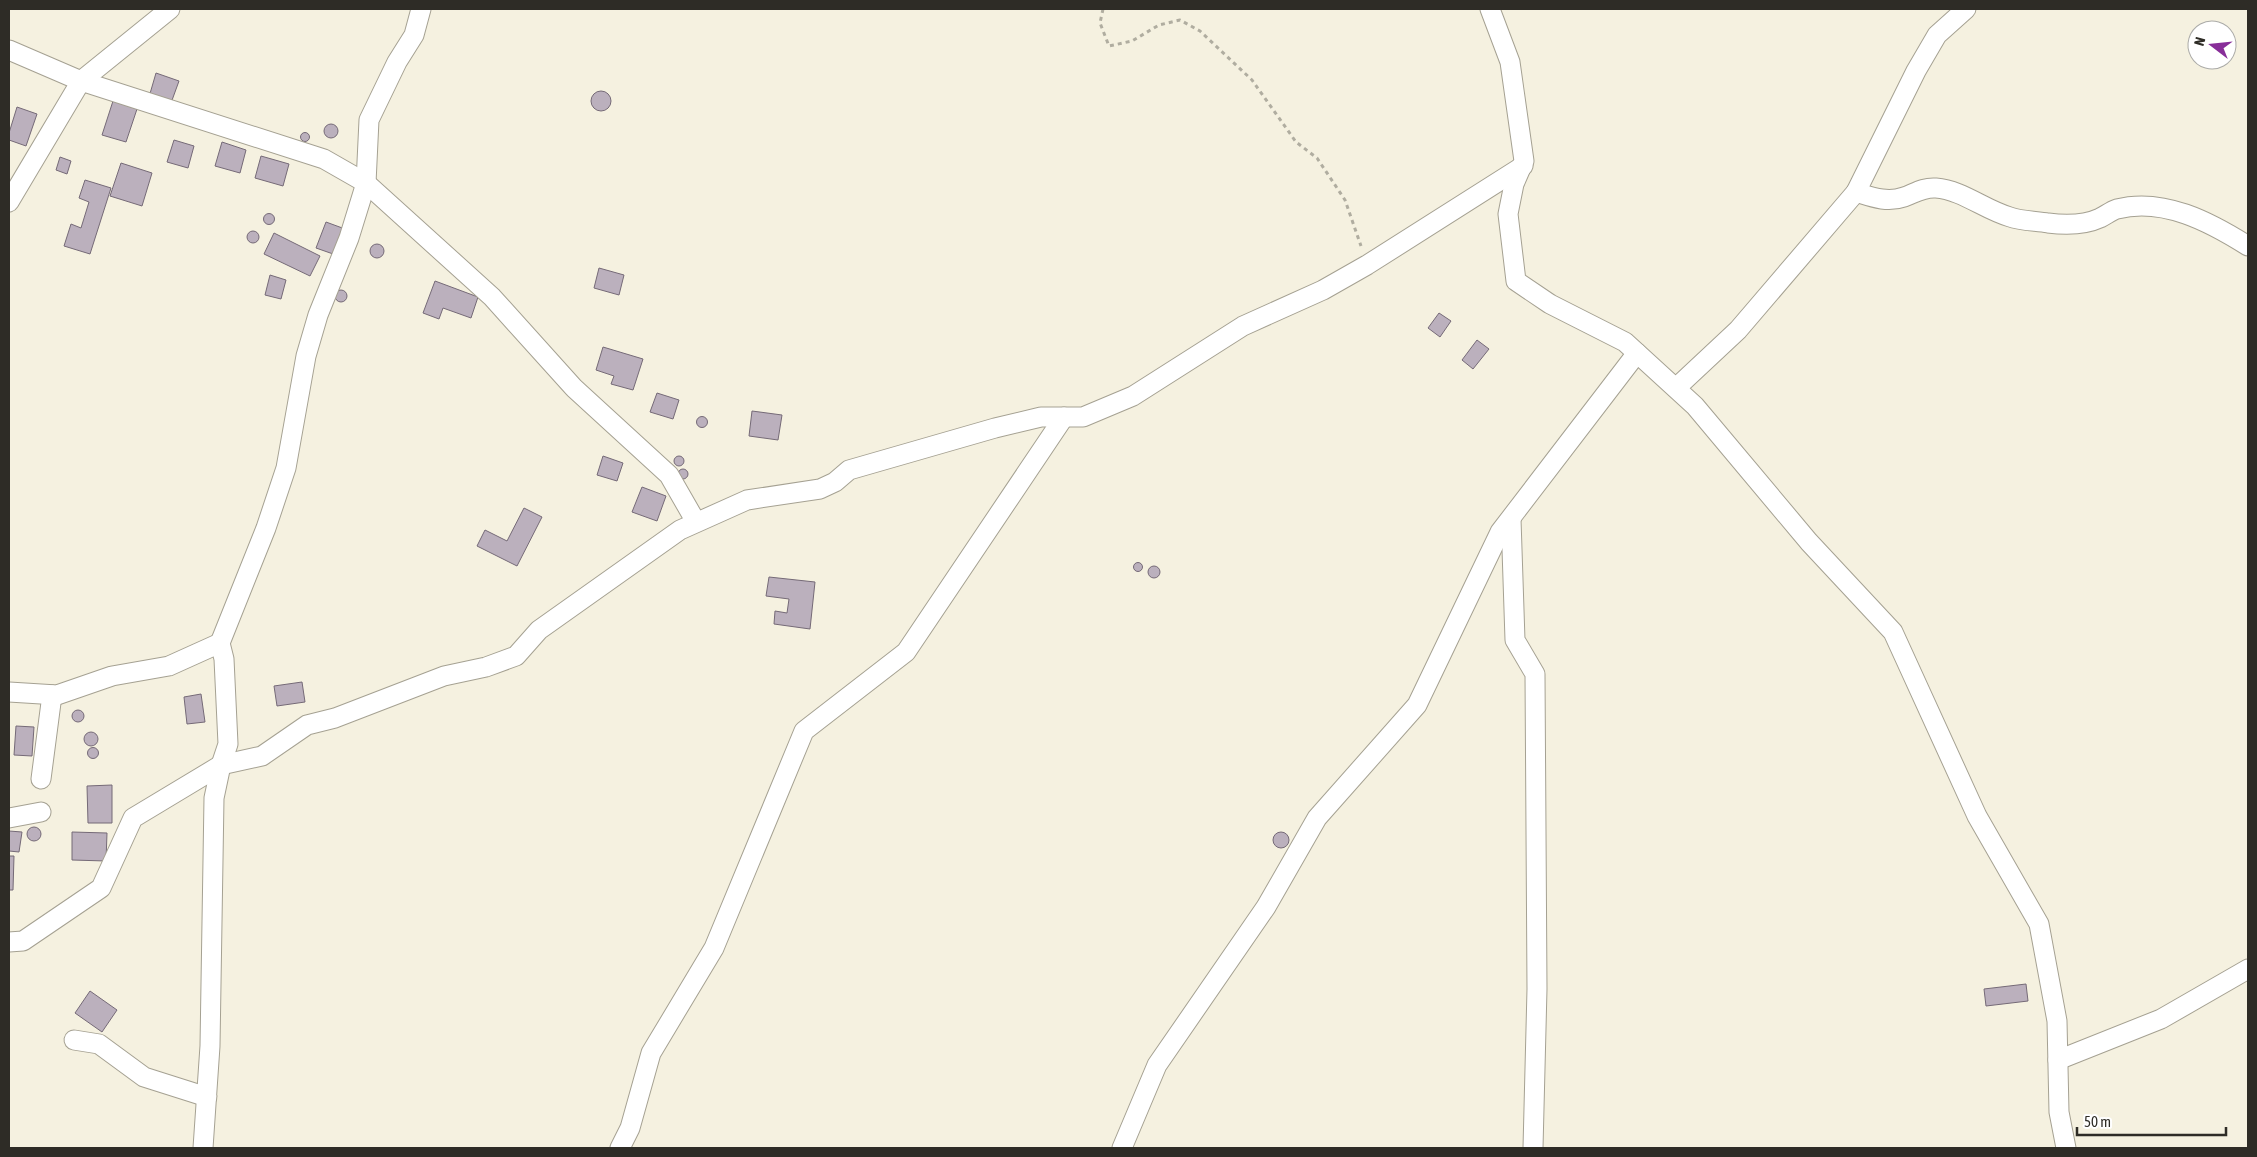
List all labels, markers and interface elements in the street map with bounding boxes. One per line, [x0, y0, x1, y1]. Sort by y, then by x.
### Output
north arrow [2187, 20, 2237, 70]
text: N [2191, 35, 2208, 48]
scale bar [2077, 1104, 2226, 1136]
text: 50 m [2084, 1113, 2111, 1130]

